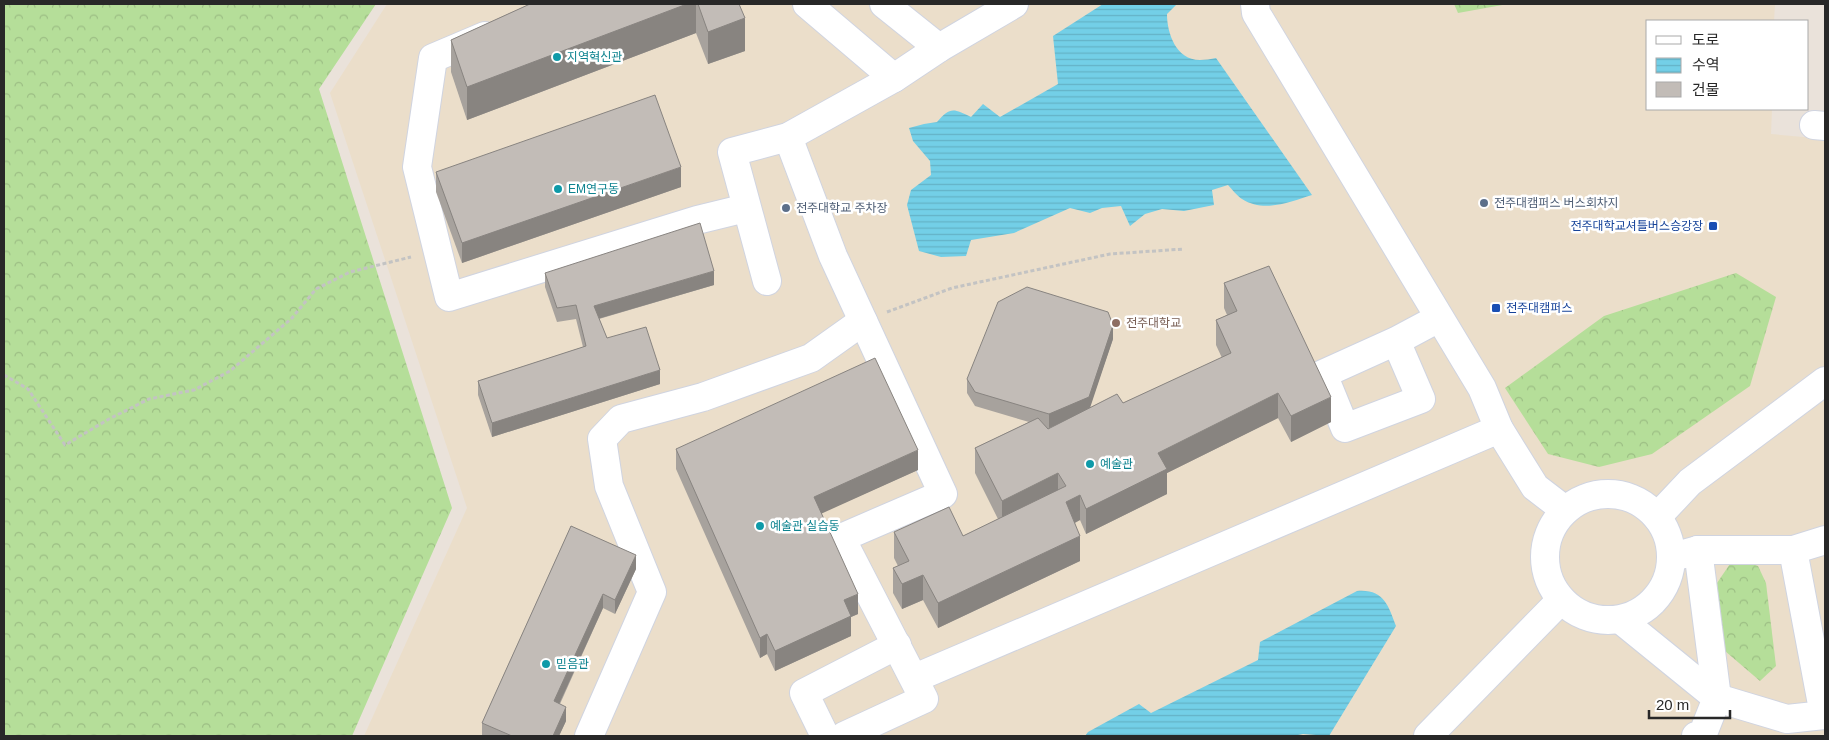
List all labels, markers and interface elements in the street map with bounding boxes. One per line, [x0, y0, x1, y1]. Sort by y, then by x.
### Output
legend [1646, 20, 1809, 110]
text: 도로 [1692, 31, 1720, 48]
place label: 지역혁신관 [567, 50, 622, 64]
marker: 지역혁신관 [551, 51, 563, 63]
text: 수역 [1692, 56, 1720, 73]
text: 건물 [1692, 81, 1720, 98]
place label: EM연구동 [568, 182, 619, 196]
marker: EM연구동 [552, 183, 564, 195]
place label: 전주대캠퍼스 버스회차지 [1494, 196, 1619, 210]
marker: 전주대캠퍼스 버스회차지 [1478, 197, 1490, 209]
place label: 전주대학교 주차장 [796, 201, 888, 215]
marker: 전주대학교 주차장 [780, 202, 792, 214]
place label: 전주대학교셔틀버스승강장 [1571, 219, 1703, 233]
marker: 전주대학교셔틀버스승강장 [1707, 220, 1719, 232]
place label: 전주대캠퍼스 [1506, 301, 1572, 315]
marker: 전주대캠퍼스 [1490, 302, 1502, 314]
place label: 전주대학교 [1126, 316, 1181, 330]
marker: 전주대학교 [1110, 317, 1122, 329]
place label: 예술관 [1100, 457, 1133, 471]
marker: 예술관 [1084, 458, 1096, 470]
place label: 예술관 실습동 [770, 519, 840, 533]
marker: 예술관 실습동 [754, 520, 766, 532]
place label: 믿음관 [556, 657, 589, 671]
marker: 믿음관 [540, 658, 552, 670]
scale bar [1649, 688, 1730, 720]
text: 20 m [1656, 696, 1689, 713]

